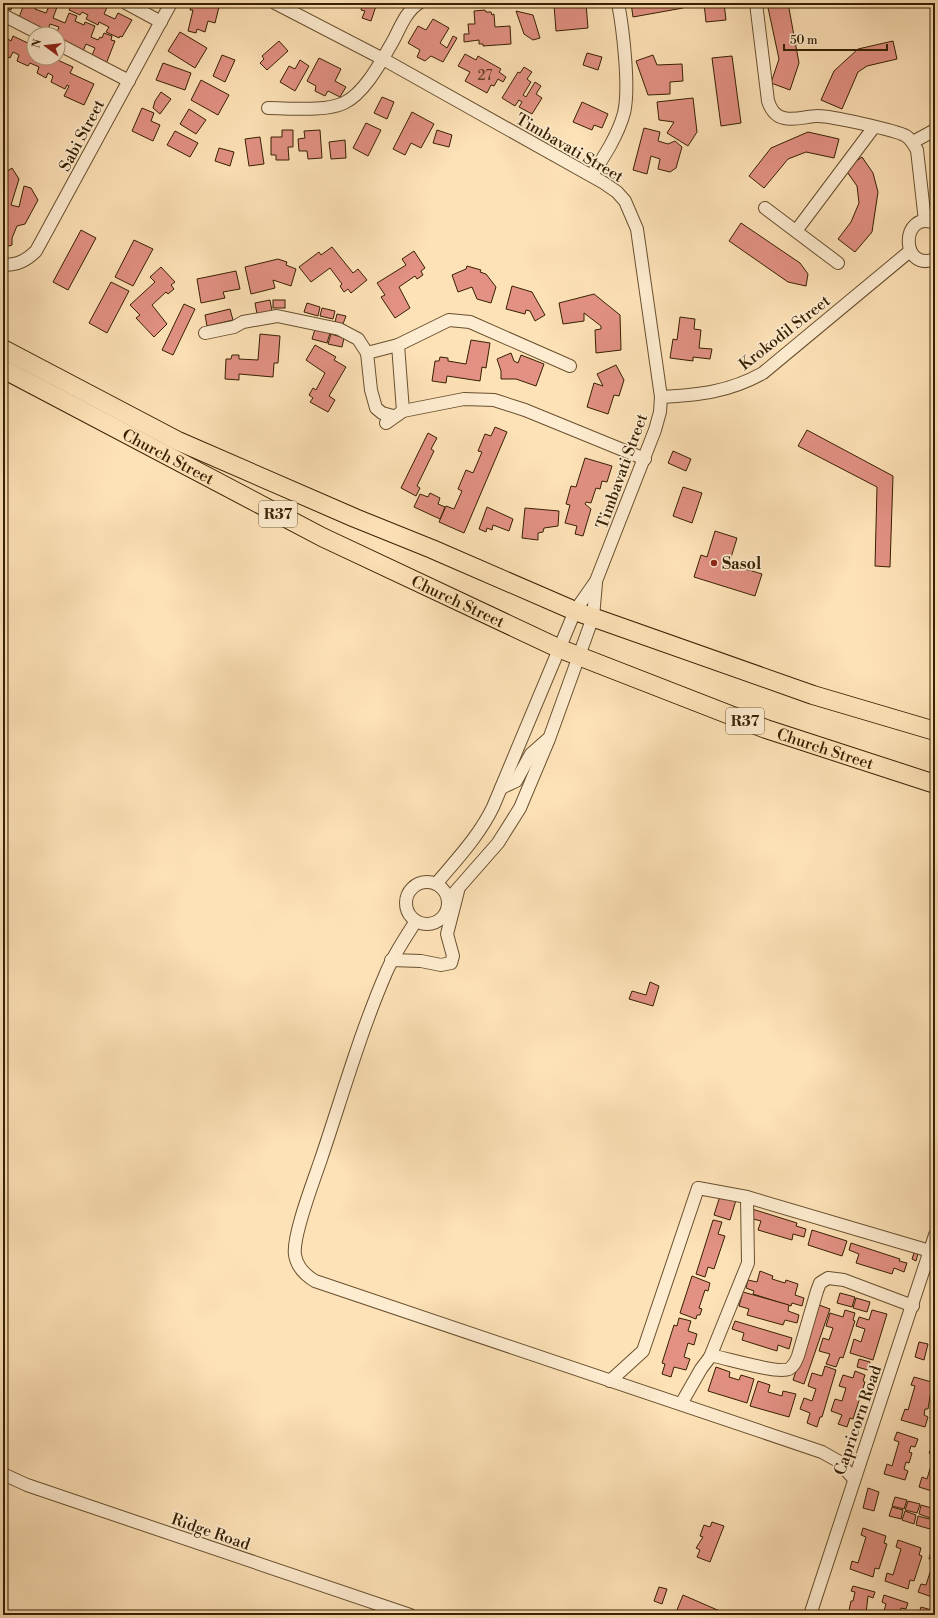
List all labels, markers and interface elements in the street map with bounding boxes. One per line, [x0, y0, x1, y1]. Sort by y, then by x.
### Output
north arrow [26, 26, 66, 66]
scale bar [784, 26, 887, 52]
text: 50 m [790, 33, 818, 48]
text: N [29, 37, 45, 50]
house number: 27 [478, 67, 492, 85]
street label: Sabi Street [55, 96, 109, 175]
street label: Timbavati Street [512, 109, 627, 187]
street label: Krokodil Street [735, 291, 835, 375]
street label: Timbavati Street [592, 411, 652, 532]
street label: Church Street [119, 425, 217, 489]
road number: R37 [259, 501, 297, 527]
place label: Sasol [722, 554, 762, 574]
marker: Sasol [709, 558, 719, 568]
street label: Church Street [408, 571, 508, 633]
road number: R37 [726, 708, 764, 734]
street label: Church Street [774, 724, 876, 774]
street label: Capricorn Road [830, 1363, 886, 1478]
street label: Ridge Road [169, 1509, 253, 1555]

